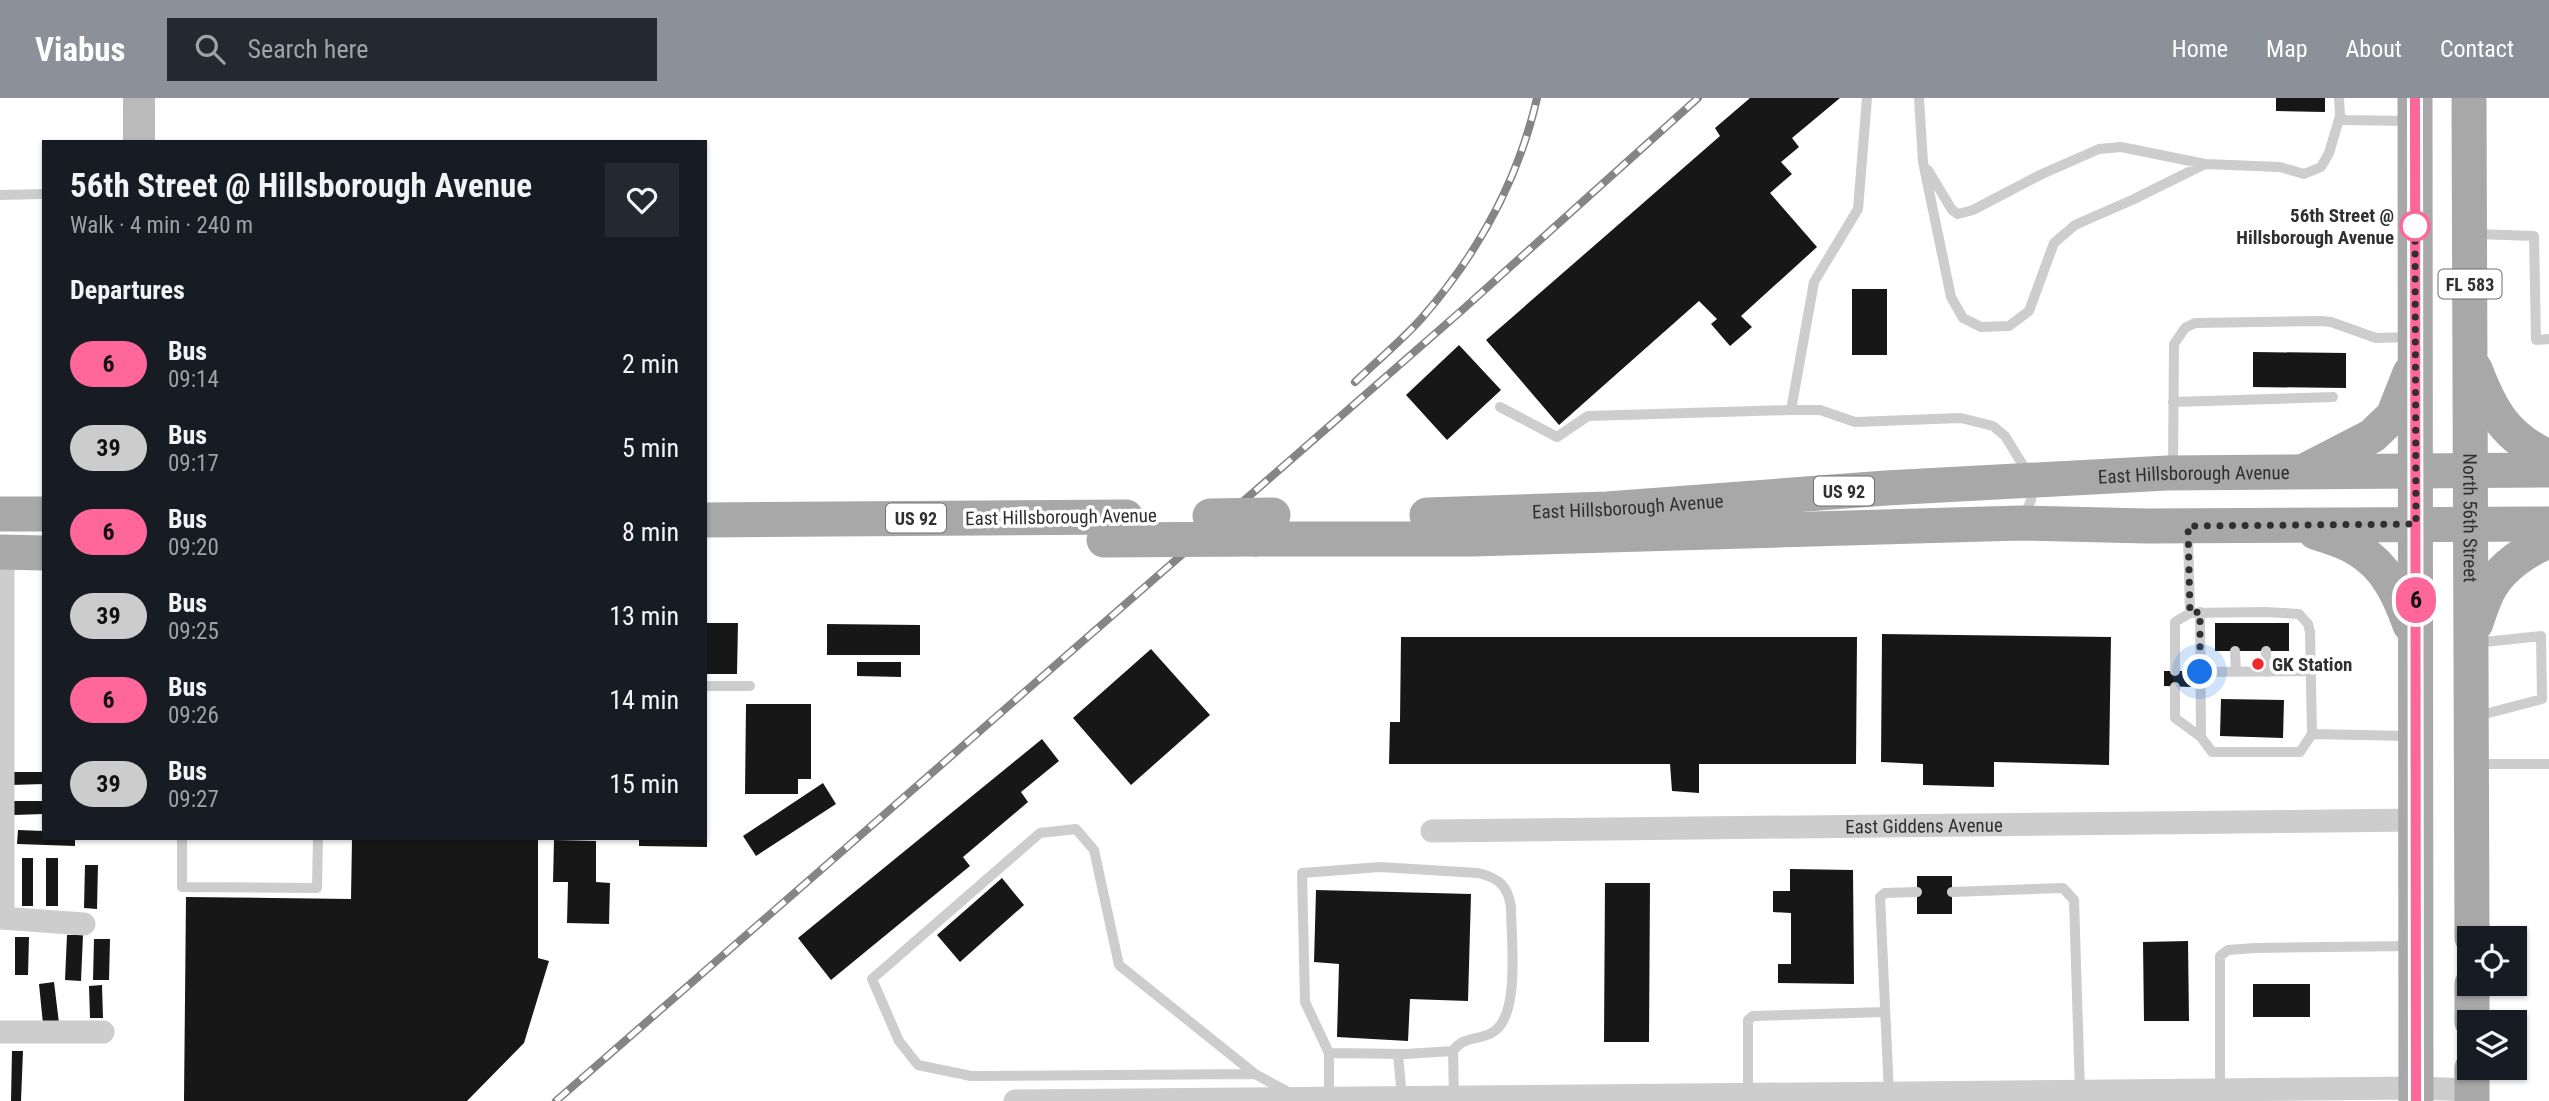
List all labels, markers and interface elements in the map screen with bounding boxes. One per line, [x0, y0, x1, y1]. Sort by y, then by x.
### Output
search box [167, 18, 657, 81]
text: Viabus [35, 30, 125, 69]
icon: search [191, 30, 229, 68]
text: Search here [247, 34, 368, 64]
text: Home [2172, 35, 2228, 63]
text: Map [2266, 35, 2308, 63]
text: About [2346, 35, 2402, 63]
text: Contact [2440, 35, 2514, 63]
button: heart [605, 163, 679, 237]
text: 56th Street @ Hillsborough Avenue [70, 166, 532, 205]
place label: 56th Street @ Hillsborough Avenue [2236, 204, 2394, 249]
marker: 56th Street @ Hillsborough Avenue [2400, 211, 2430, 241]
text: Walk · 4 min · 240 m [70, 212, 253, 239]
road number: FL 583 [2438, 270, 2502, 299]
text: Departures [70, 275, 185, 305]
text: Bus [168, 336, 207, 366]
text: 2 min [622, 349, 679, 379]
text: 6 [102, 350, 115, 378]
text: 09:14 [168, 366, 219, 393]
text: Bus [168, 420, 207, 450]
text: 5 min [622, 433, 679, 463]
text: 39 [96, 434, 121, 462]
text: 09:17 [168, 450, 219, 477]
street label: North 56th Street [2459, 453, 2482, 583]
street label: East Hillsborough Avenue [2097, 461, 2290, 488]
road number: US 92 [1814, 477, 1874, 506]
street label: East Hillsborough Avenue [1532, 489, 1724, 523]
text: Bus [168, 504, 207, 534]
road number: US 92 [886, 504, 946, 532]
street label: East Hillsborough Avenue [965, 504, 1157, 530]
text: 8 min [622, 517, 679, 547]
text: 6 [102, 518, 115, 546]
text: 09:20 [168, 534, 219, 561]
line badge: 6 [2393, 577, 2439, 623]
text: 6 [2410, 586, 2422, 614]
text: Bus [168, 588, 207, 618]
text: 13 min [609, 601, 679, 631]
text: 39 [96, 602, 121, 630]
text: 09:25 [168, 618, 219, 645]
place label: GK Station [2272, 653, 2352, 676]
your location [2182, 654, 2217, 689]
marker: GK Station [2250, 656, 2266, 672]
text: Bus [168, 672, 207, 702]
text: 14 min [609, 685, 679, 715]
text: 6 [102, 686, 115, 714]
text: 09:26 [168, 702, 219, 729]
text: Bus [168, 756, 207, 786]
text: 15 min [609, 769, 679, 799]
text: 39 [96, 770, 121, 798]
text: 09:27 [168, 786, 219, 813]
street label: East Giddens Avenue [1845, 813, 2003, 838]
map controls [2457, 926, 2527, 1080]
button: locate [2457, 926, 2527, 996]
button: layers [2457, 1010, 2527, 1080]

